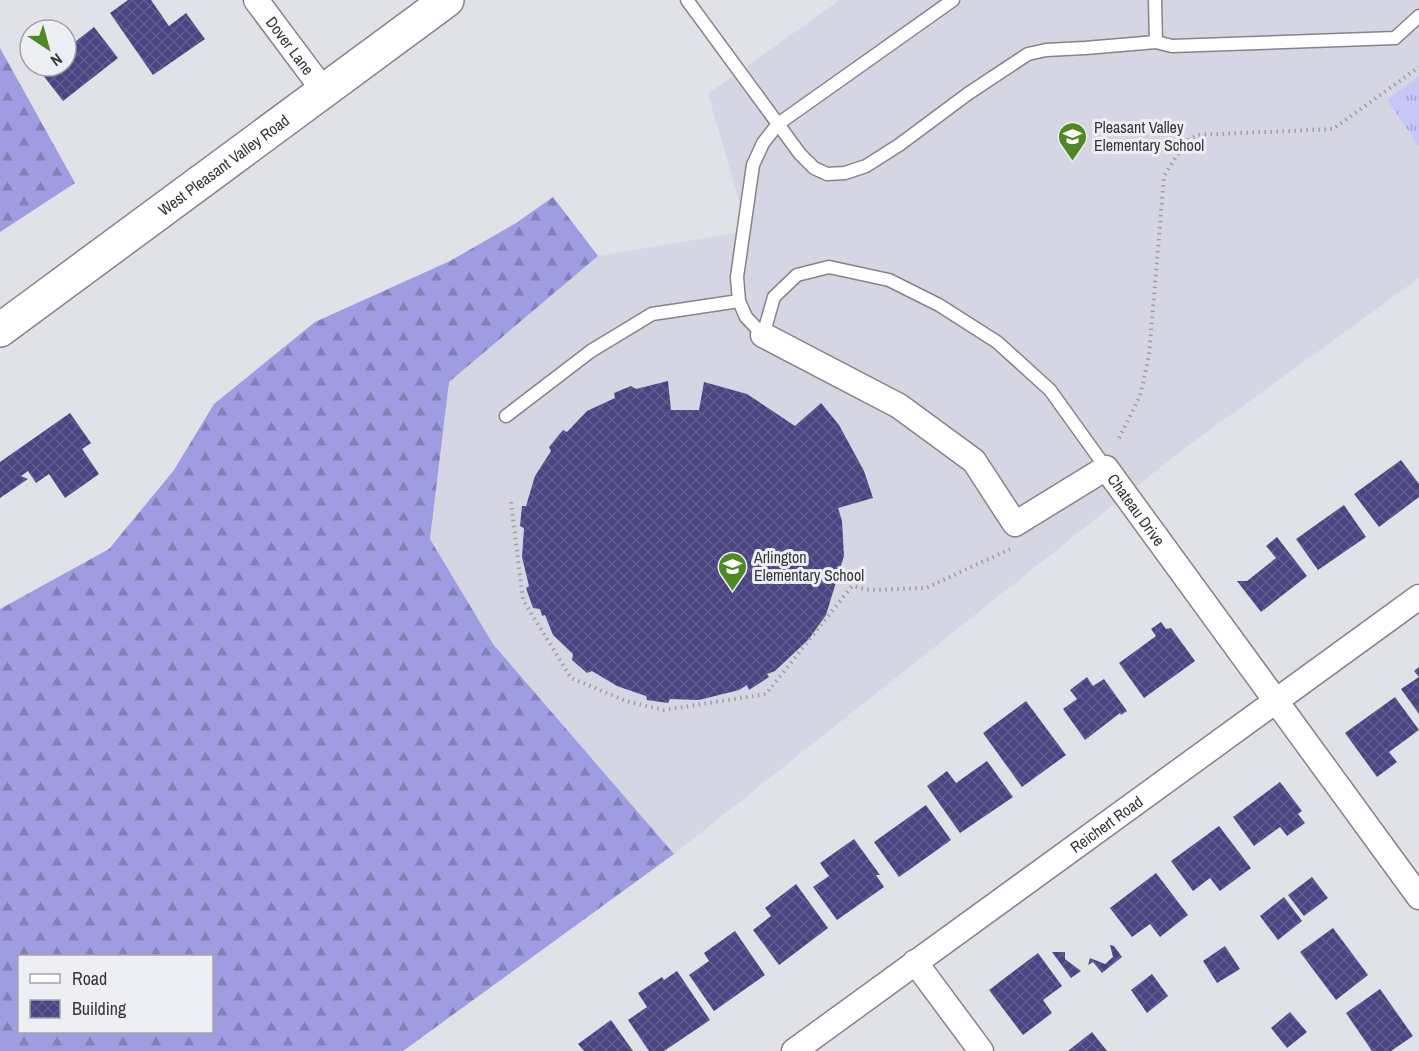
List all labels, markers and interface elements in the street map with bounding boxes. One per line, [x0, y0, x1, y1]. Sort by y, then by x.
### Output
street label: Dover Lane [261, 12, 319, 79]
north arrow [18, 18, 78, 78]
text: N [47, 48, 67, 72]
street label: West Pleasant Valley Road [154, 109, 294, 221]
place label: Pleasant Valley Elementary School [1094, 116, 1204, 156]
school or university icon: Pleasant Valley Elementary School [1057, 120, 1089, 162]
street label: Chateau Drive [1103, 469, 1170, 550]
place label: Arlington Elementary School [753, 546, 864, 586]
school or university icon: Arlington Elementary School [717, 550, 749, 592]
street label: Reichert Road [1066, 790, 1147, 858]
legend [18, 955, 213, 1033]
text: Road [72, 966, 107, 991]
text: Building [72, 996, 127, 1021]

